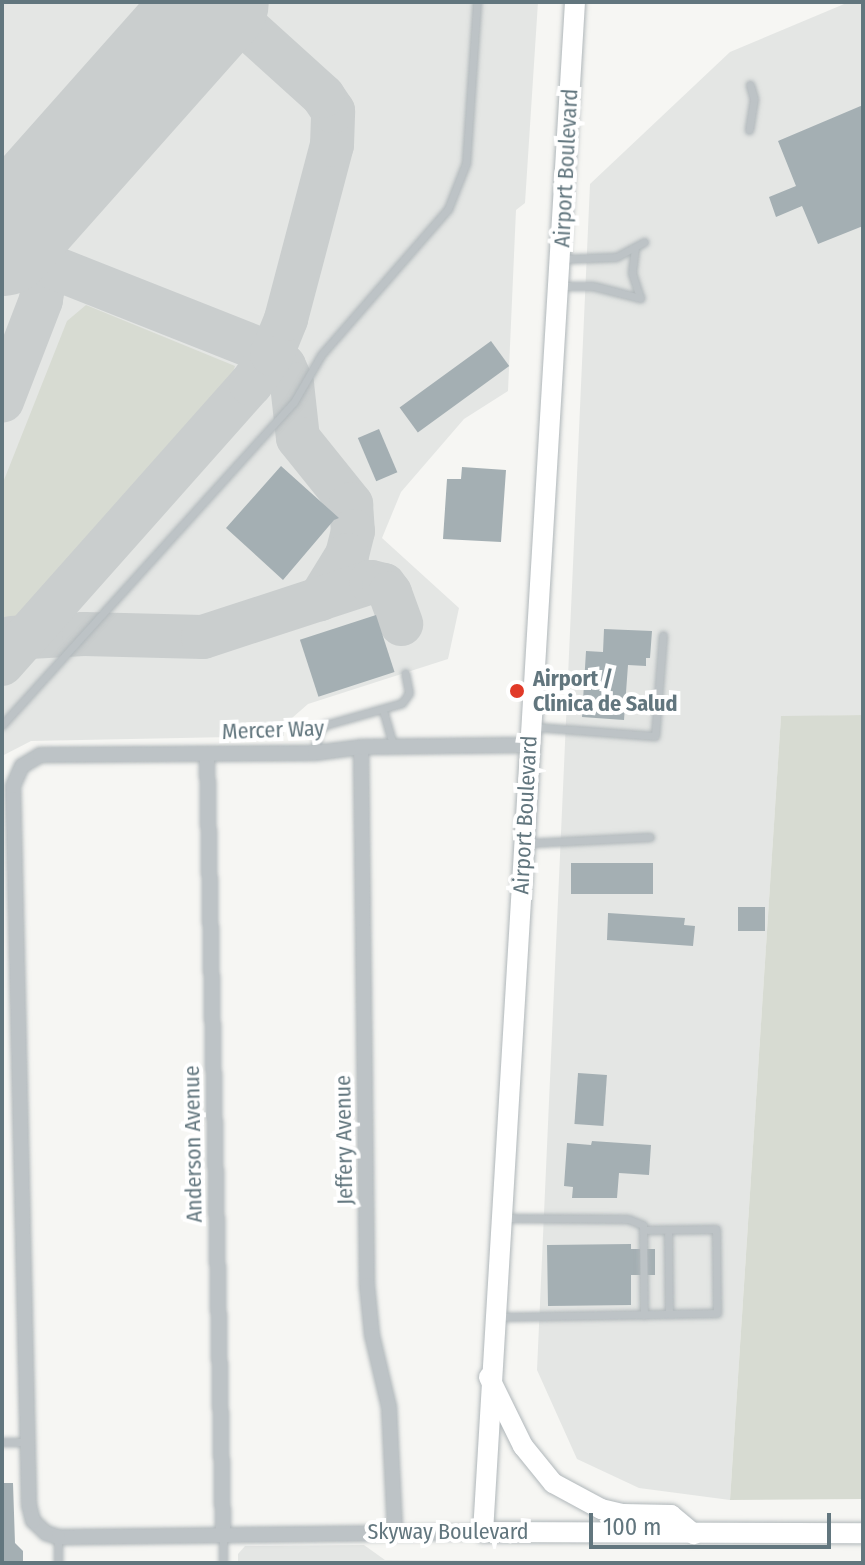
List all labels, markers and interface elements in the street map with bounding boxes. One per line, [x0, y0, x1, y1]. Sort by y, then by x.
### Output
street label: Airport Boulevard [549, 88, 583, 248]
place label: Airport / Clinica de Salud [533, 665, 677, 716]
marker: Airport / Clinica de Salud [508, 682, 526, 700]
street label: Mercer Way [221, 715, 325, 745]
street label: Airport Boulevard [508, 735, 542, 895]
street label: Anderson Avenue [178, 1065, 208, 1223]
street label: Jeffery Avenue [330, 1075, 358, 1205]
scale bar [593, 1497, 835, 1547]
text: 100 m [603, 1513, 661, 1541]
street label: Skyway Boulevard [367, 1519, 529, 1545]

